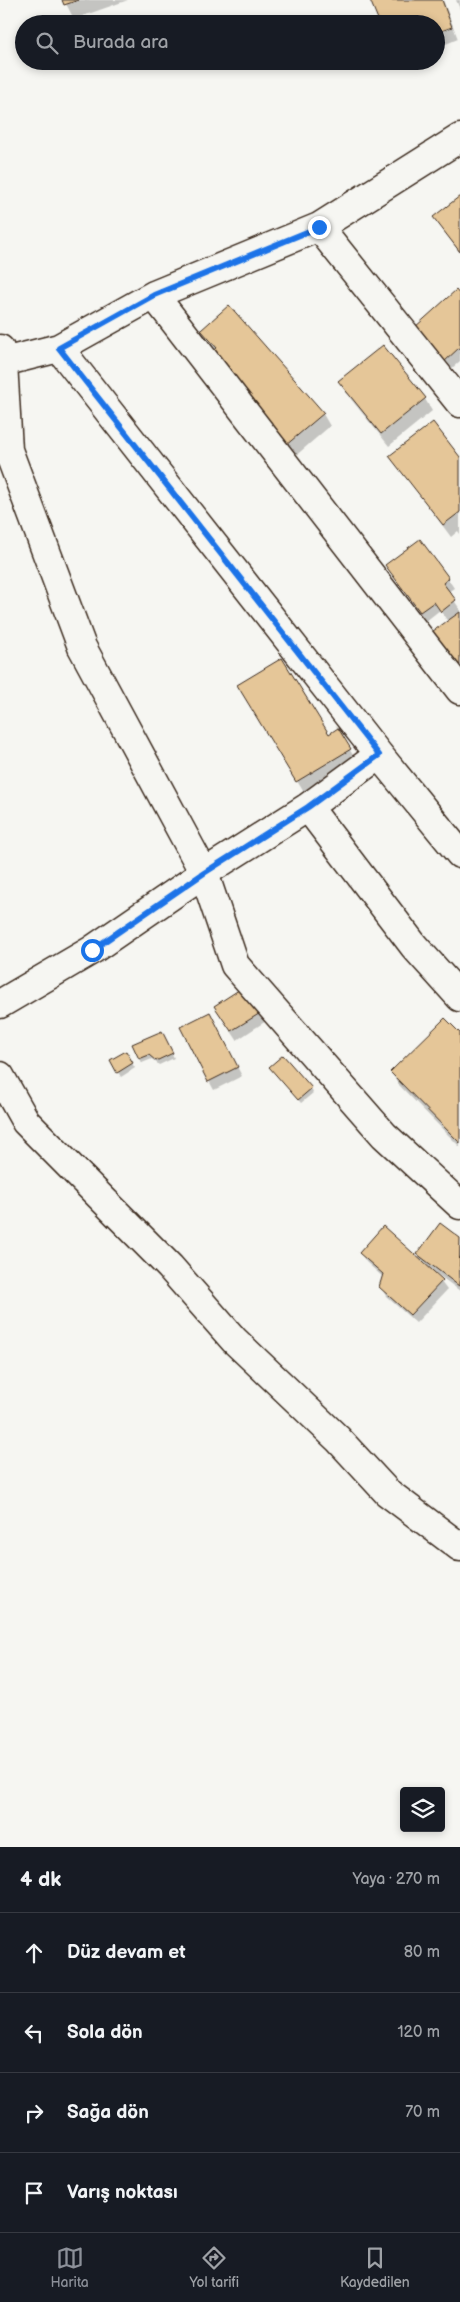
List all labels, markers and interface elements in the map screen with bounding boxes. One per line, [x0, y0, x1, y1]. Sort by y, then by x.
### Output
search box [15, 15, 445, 70]
icon: search [33, 29, 61, 57]
text: Burada ara [73, 31, 169, 54]
route end [308, 216, 331, 239]
route start [81, 939, 104, 962]
map controls [400, 1787, 445, 1832]
button: layers [400, 1787, 445, 1832]
text: 4 dk [20, 1867, 61, 1892]
text: Yaya · 270 m [352, 1870, 440, 1889]
icon: ahead [20, 1939, 48, 1967]
text: Düz devam et [67, 1941, 186, 1964]
text: 80 m [404, 1943, 440, 1962]
icon: left [20, 2019, 48, 2047]
text: Sola dön [67, 2021, 143, 2044]
text: 120 m [397, 2023, 440, 2042]
icon: right [20, 2099, 48, 2127]
text: Sağa dön [67, 2101, 149, 2124]
text: 70 m [405, 2103, 440, 2122]
icon: arrive [20, 2179, 48, 2207]
text: Varış noktası [67, 2181, 178, 2204]
tab: Harita [50, 2244, 89, 2291]
tab: Yol tarifi [190, 2244, 239, 2291]
tab: Kaydedilen [340, 2244, 410, 2291]

